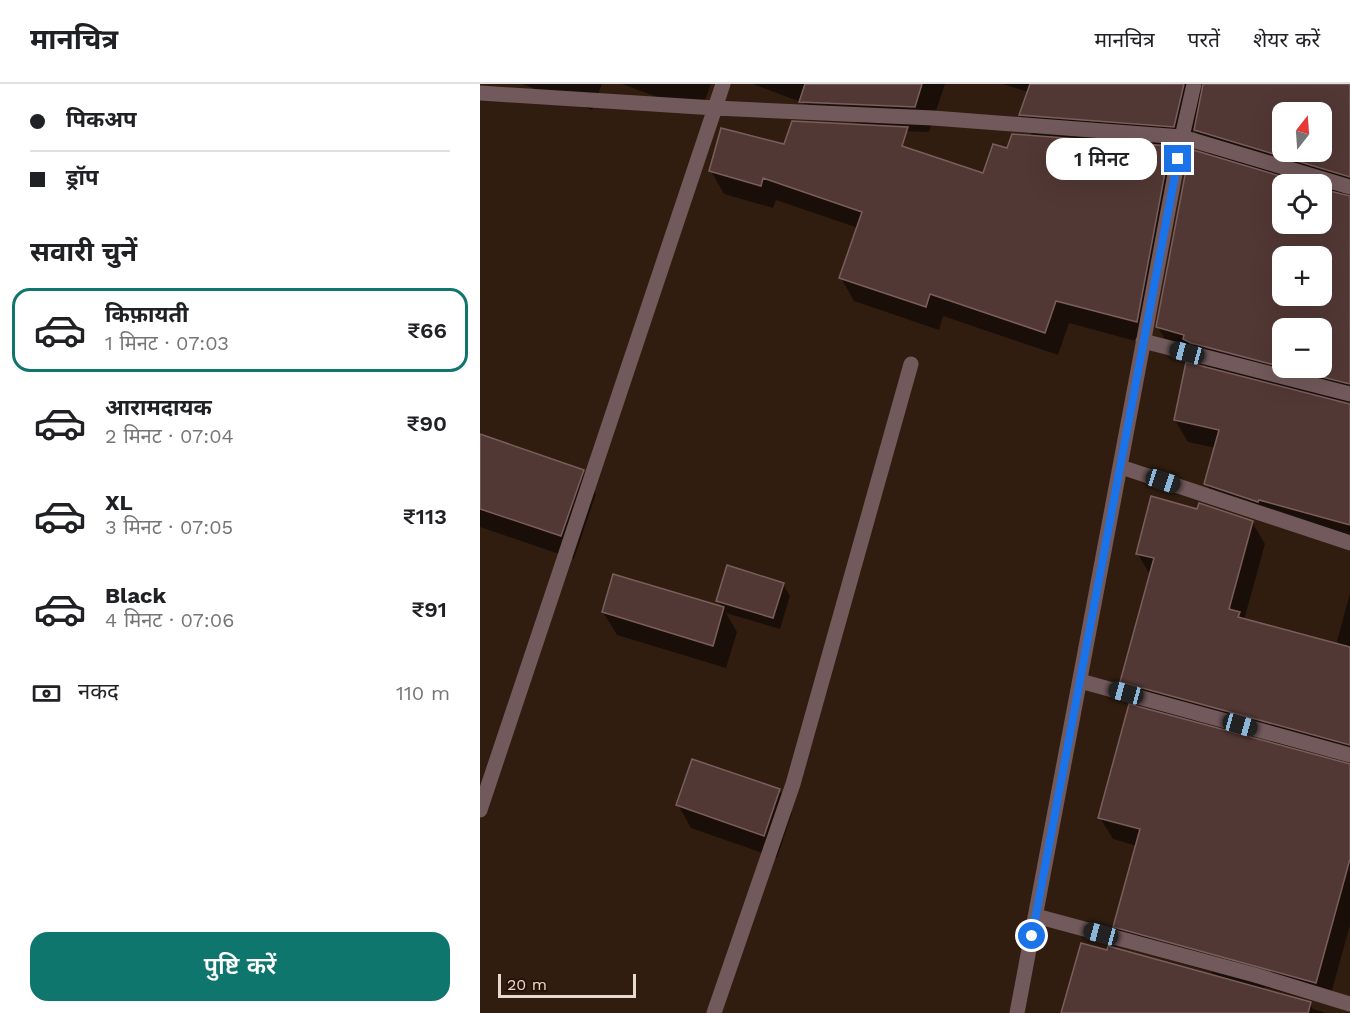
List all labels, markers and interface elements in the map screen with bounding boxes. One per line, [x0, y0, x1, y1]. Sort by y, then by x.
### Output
text: मानचित्र [30, 23, 118, 56]
text: मानचित्र [1095, 27, 1155, 52]
text: परतें [1188, 27, 1220, 52]
text: शेयर करें [1253, 27, 1320, 52]
north arrow [1272, 102, 1332, 162]
map controls [1272, 102, 1332, 378]
text: पिकअप [66, 107, 137, 132]
callout: 1 मिनट [1046, 138, 1157, 180]
route end [1164, 145, 1191, 172]
text: 1 मिनट [1074, 147, 1129, 171]
text: ड्रॉप [66, 165, 99, 190]
button: locate [1272, 174, 1332, 234]
text: सवारी चुनें [30, 236, 137, 268]
button: + [1272, 246, 1332, 306]
text: किफ़ायती [105, 302, 189, 327]
icon: car [33, 303, 87, 357]
text: ₹66 [407, 318, 447, 343]
button: − [1272, 318, 1332, 378]
text: 1 मिनट · 07:03 [105, 331, 229, 355]
car [1167, 340, 1207, 366]
text: आरामदायक [105, 395, 212, 420]
icon: car [33, 396, 87, 450]
text: ₹90 [407, 411, 447, 436]
text: 2 मिनट · 07:04 [105, 424, 234, 448]
car [1143, 467, 1183, 495]
icon: car [33, 489, 87, 543]
text: XL [105, 490, 133, 515]
text: ₹113 [403, 504, 447, 529]
text: 3 मिनट · 07:05 [105, 515, 233, 539]
icon: car [33, 582, 87, 636]
text: Black [105, 583, 166, 608]
text: ₹91 [411, 597, 447, 622]
text: 4 मिनट · 07:06 [105, 608, 234, 632]
icon: cash [30, 677, 63, 710]
text: नकद [78, 679, 119, 704]
car [1106, 680, 1146, 706]
text: 110 m [396, 681, 450, 705]
car [1220, 711, 1260, 739]
car [1081, 921, 1121, 947]
route start [1018, 922, 1045, 949]
button: पुष्टि करें [30, 932, 450, 1001]
scale bar [498, 971, 636, 998]
text: 20 m [507, 975, 547, 994]

